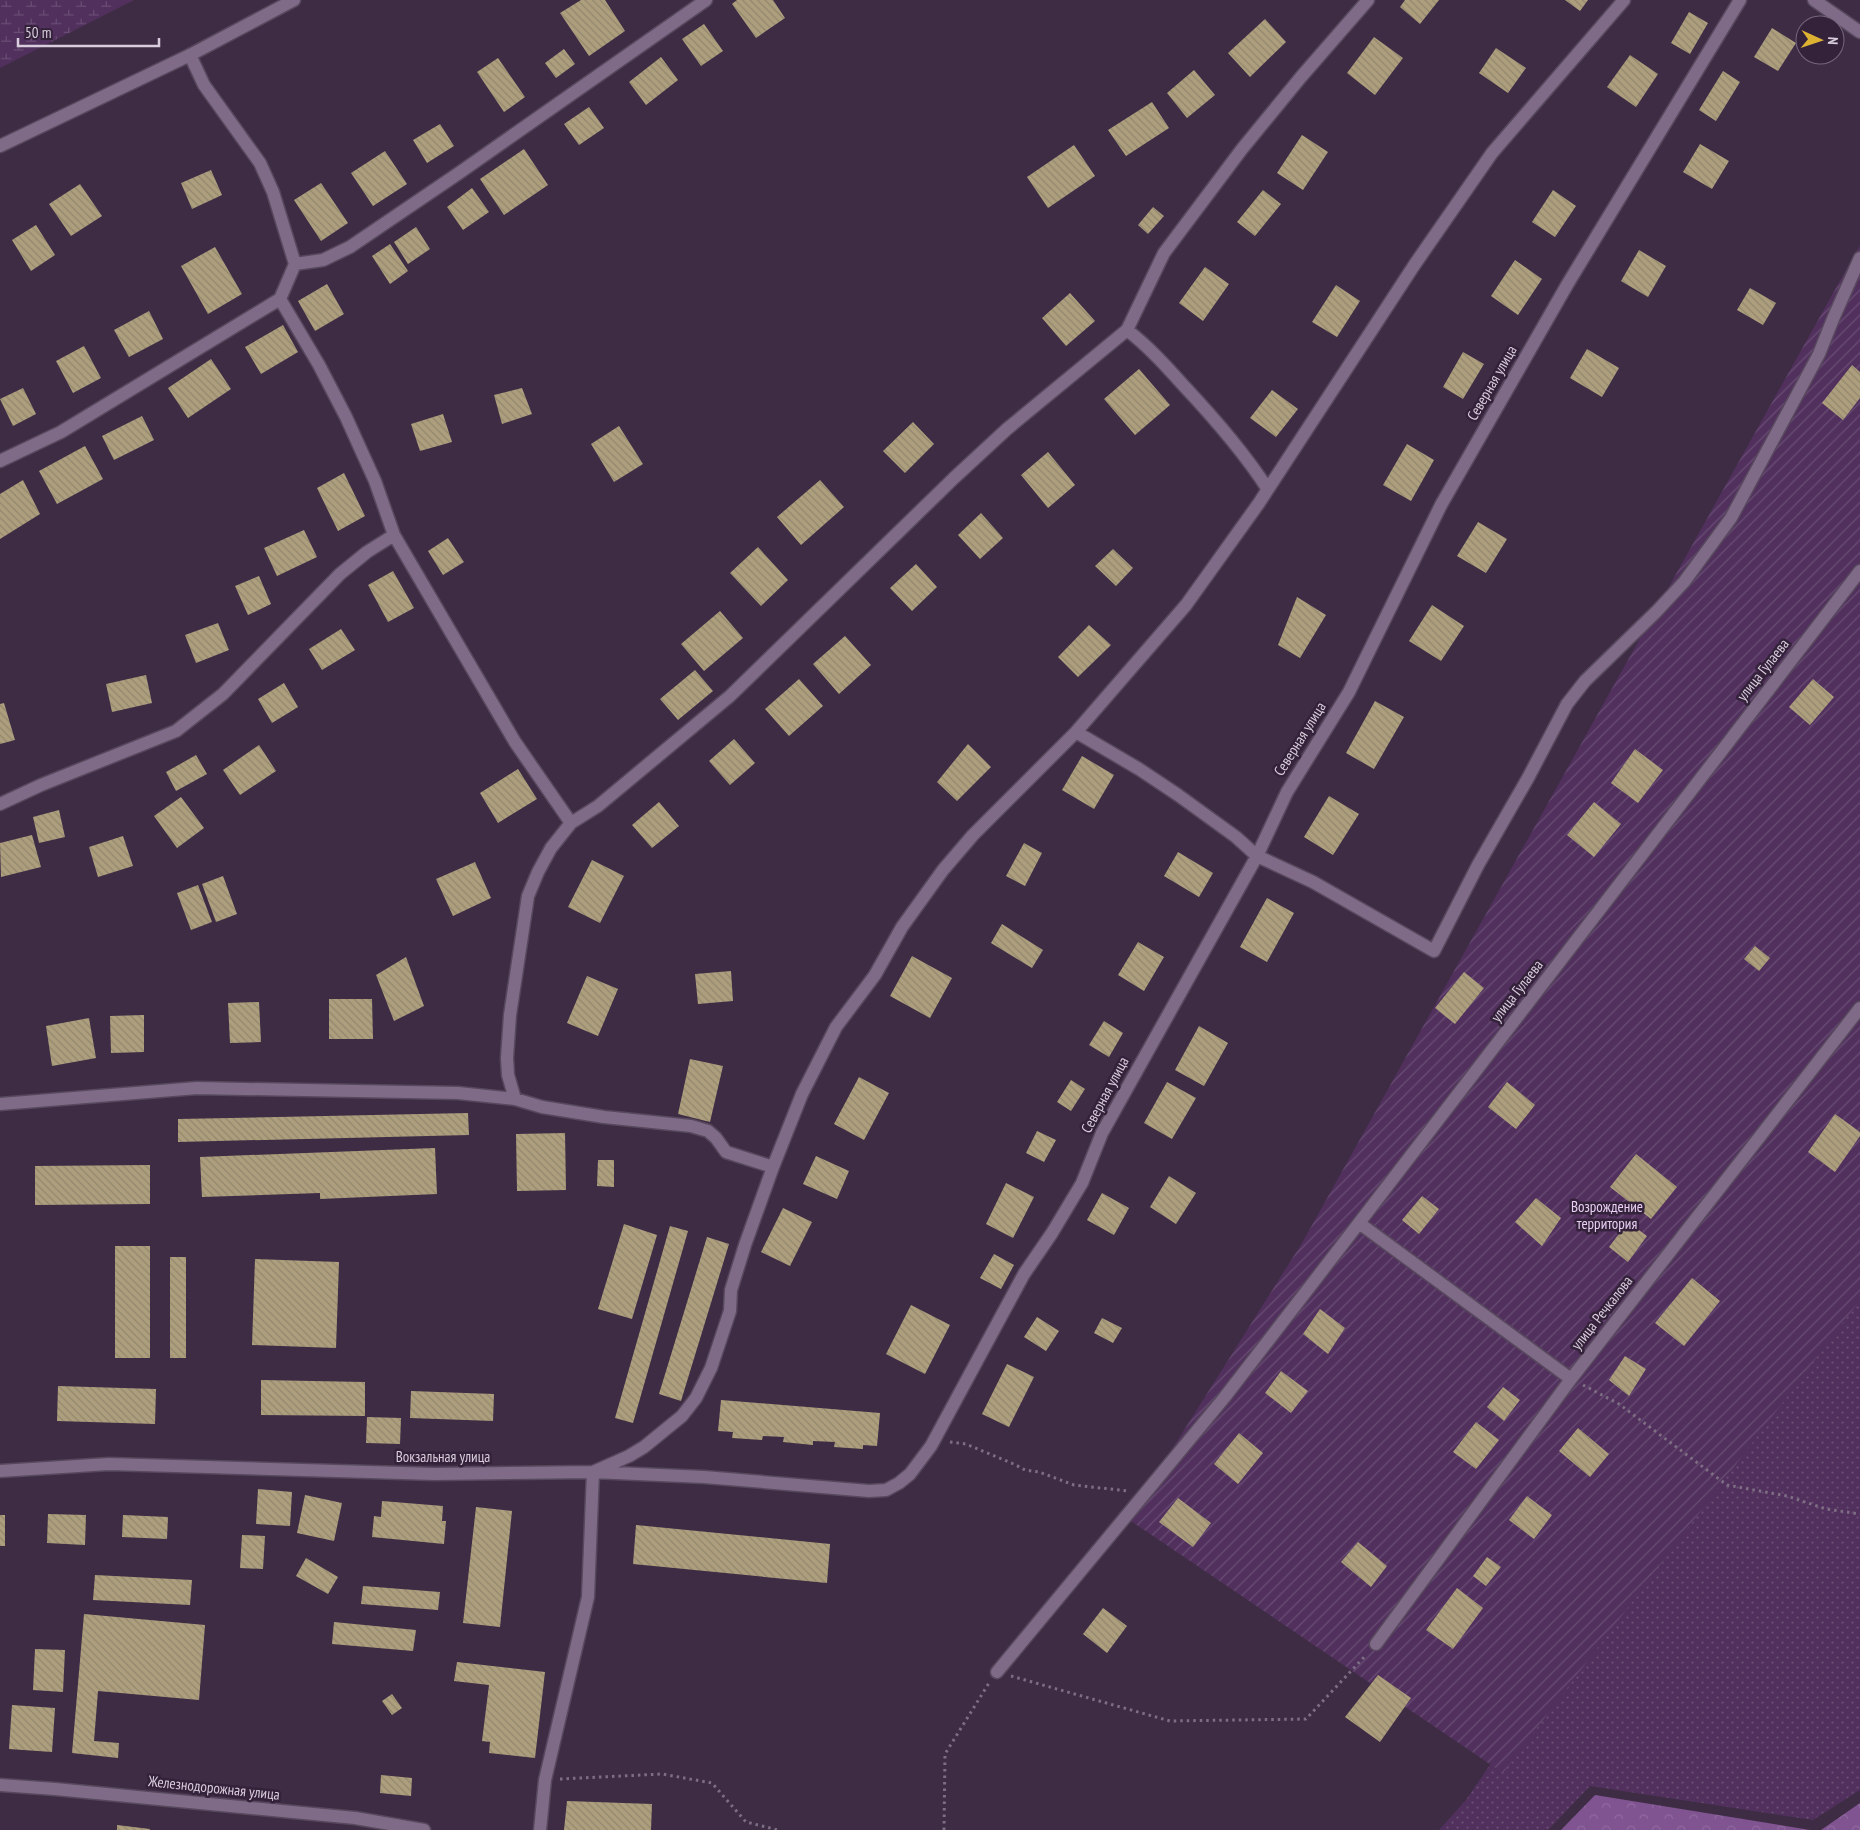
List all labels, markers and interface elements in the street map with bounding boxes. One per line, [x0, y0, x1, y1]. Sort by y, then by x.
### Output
scale bar [18, 15, 159, 47]
north arrow [1795, 15, 1845, 65]
text: 50 m [25, 23, 51, 42]
text: N [1824, 36, 1842, 45]
street label: Северная улица [1462, 342, 1521, 424]
street label: улица Гулаева [1732, 635, 1793, 705]
street label: Северная улица [1269, 698, 1330, 779]
street label: улица Гулаева [1486, 956, 1547, 1026]
street label: Северная улица [1077, 1053, 1133, 1136]
park label: Возрождение территория [1571, 1197, 1643, 1233]
street label: улица Речкалова [1567, 1272, 1636, 1354]
street label: Вокзальная улица [396, 1447, 490, 1466]
street label: Железнодорожная улица [146, 1771, 281, 1804]

